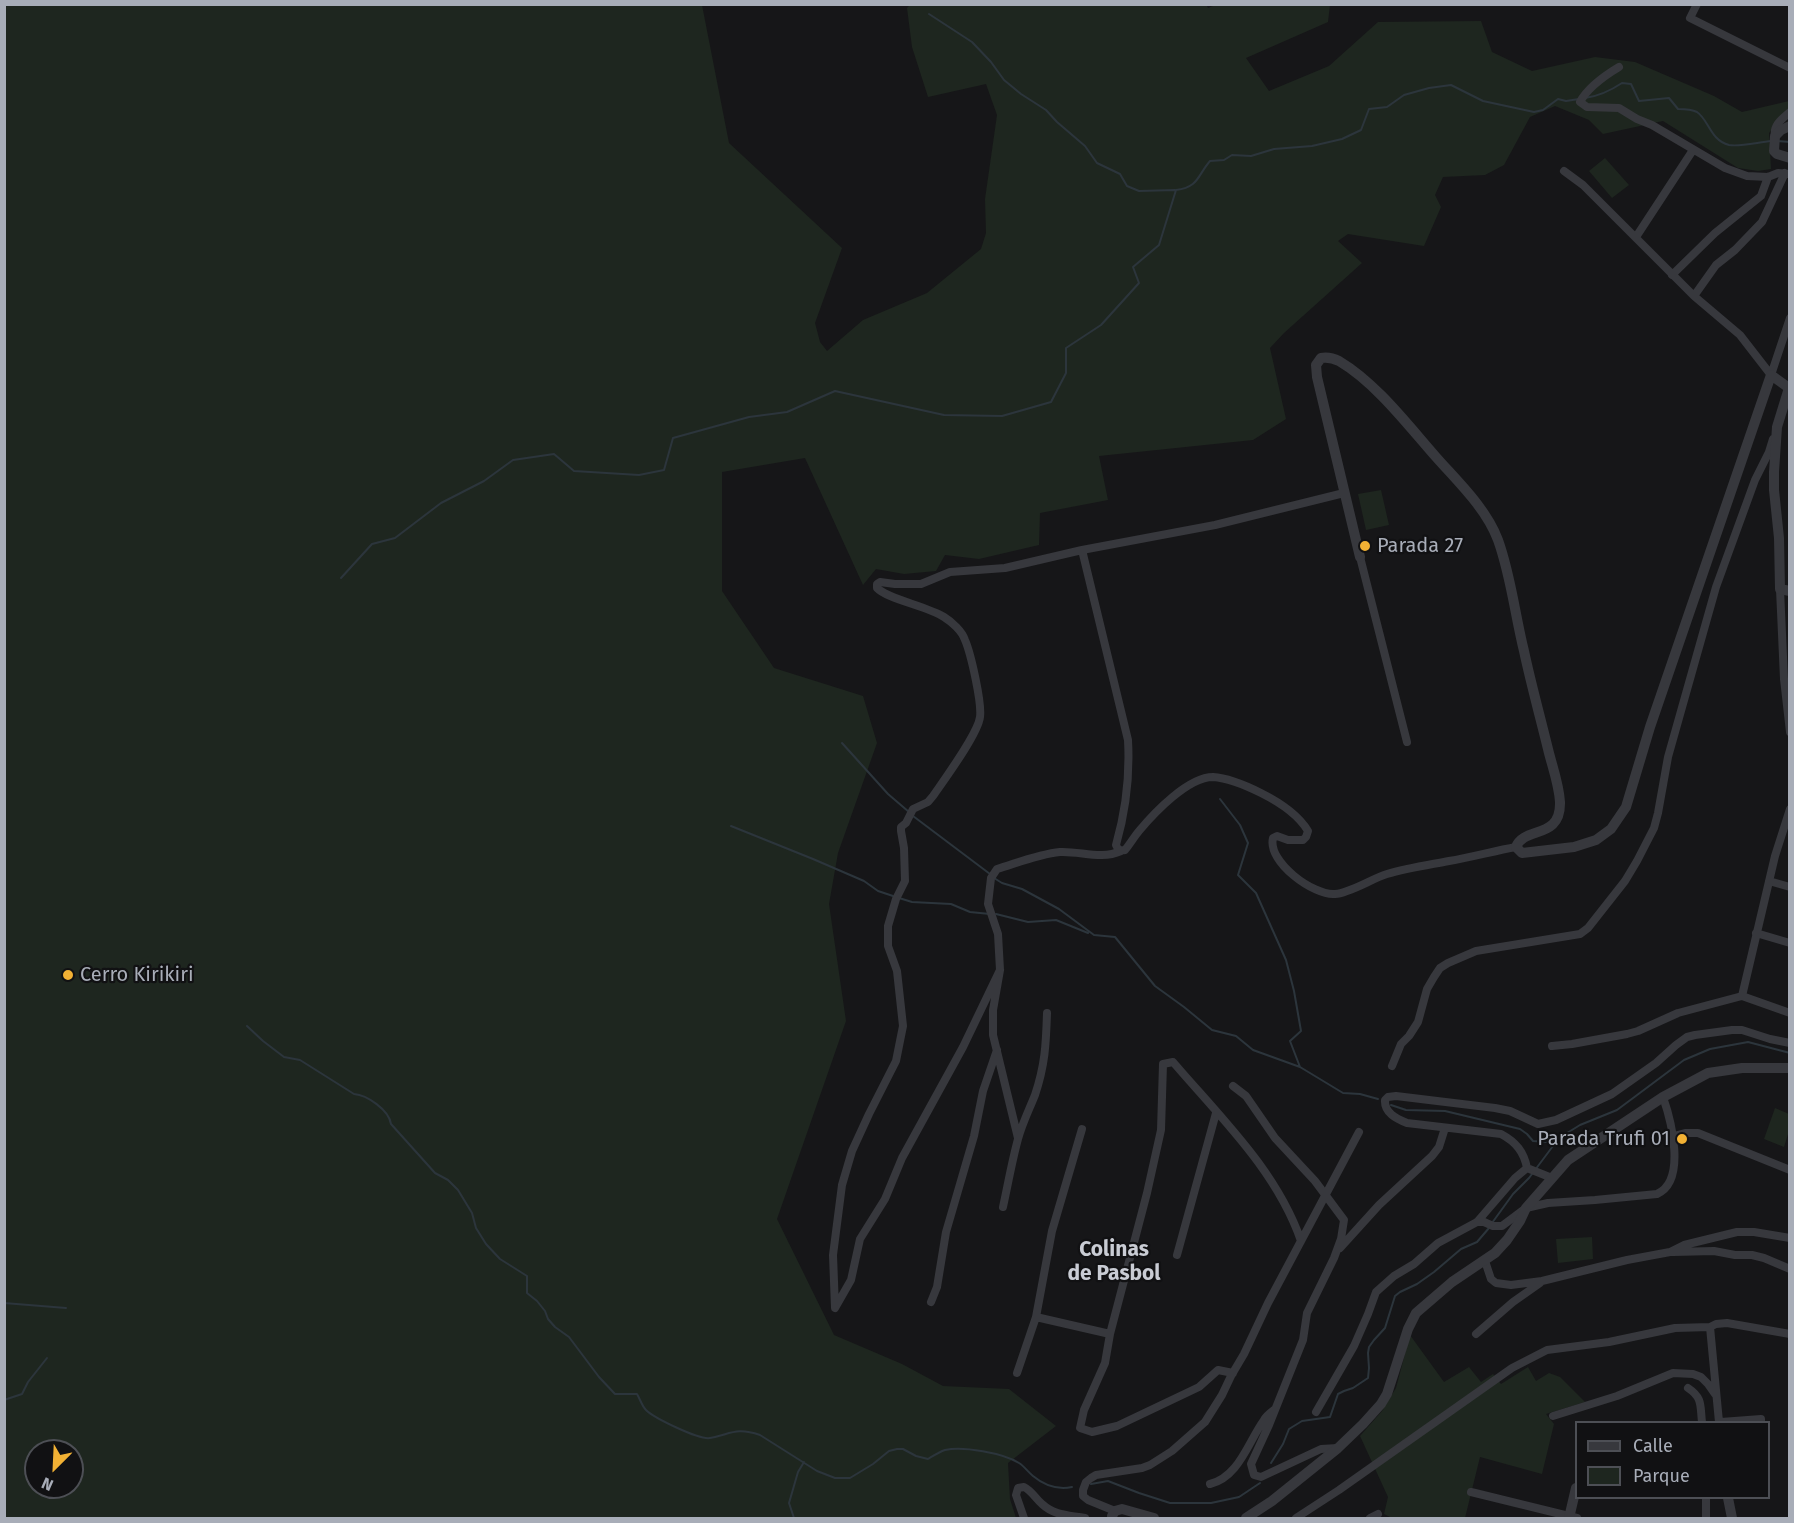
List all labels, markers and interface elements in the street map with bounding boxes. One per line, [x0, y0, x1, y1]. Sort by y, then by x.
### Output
place label: Parada 27 [1377, 534, 1463, 558]
marker: Parada 27 [1358, 539, 1372, 553]
place label: Cerro Kirikiri [80, 963, 194, 987]
marker: Cerro Kirikiri [61, 968, 75, 982]
place label: Parada Trufi 01 [1537, 1127, 1670, 1151]
marker: Parada Trufi 01 [1675, 1132, 1689, 1146]
district label: Colinas de Pasbol [1067, 1237, 1161, 1287]
legend [1575, 1421, 1770, 1499]
text: Calle [1633, 1435, 1673, 1457]
north arrow [24, 1439, 84, 1499]
text: Parque [1633, 1465, 1690, 1487]
text: N [39, 1473, 56, 1495]

